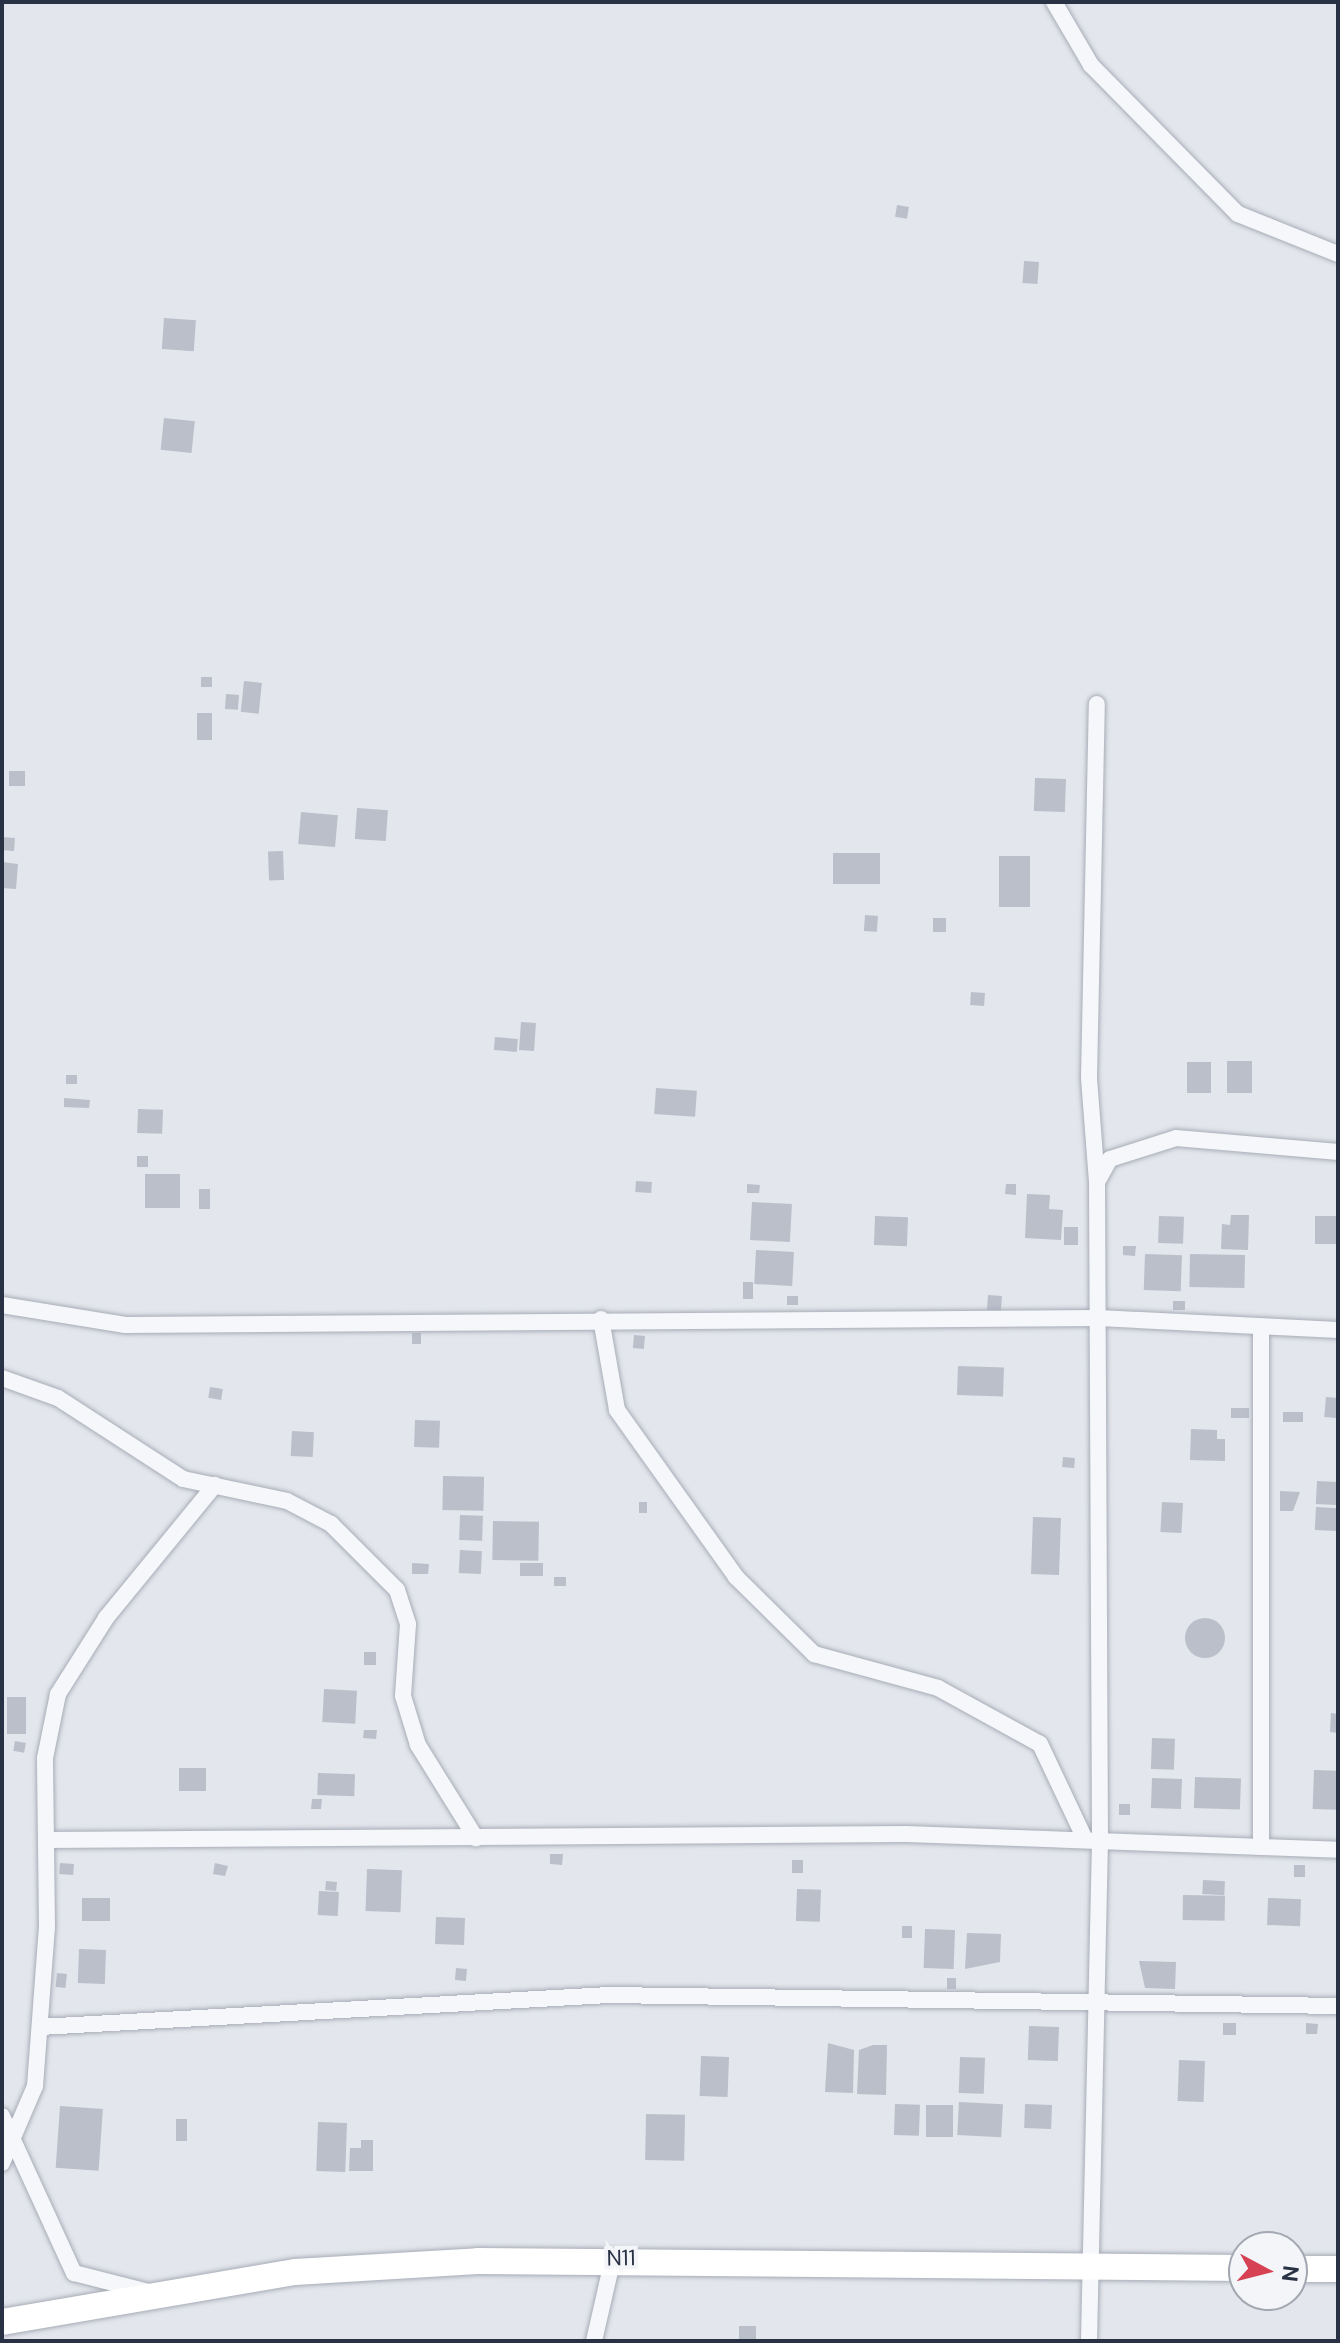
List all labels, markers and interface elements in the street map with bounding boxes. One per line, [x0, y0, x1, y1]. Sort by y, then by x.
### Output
north arrow [1228, 2231, 1308, 2311]
street label: N11 [606, 2245, 636, 2271]
text: N [1275, 2264, 1306, 2283]

